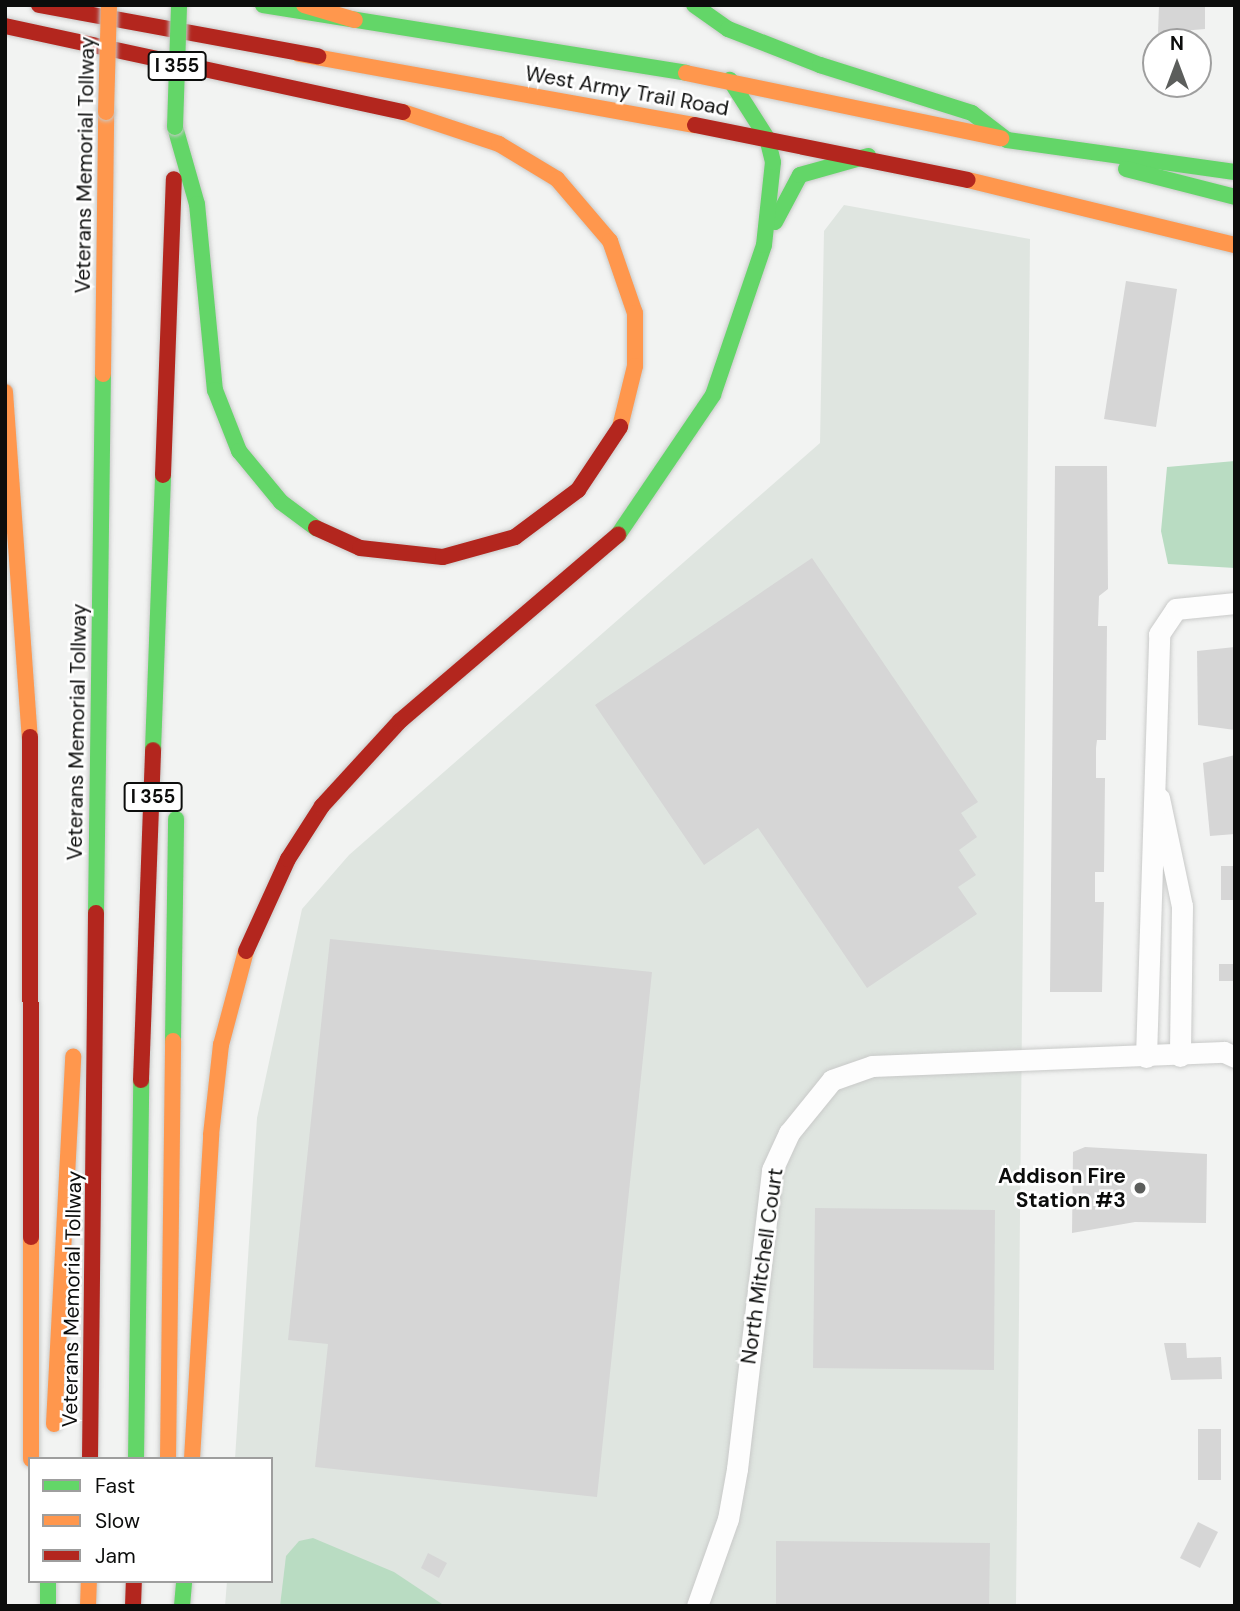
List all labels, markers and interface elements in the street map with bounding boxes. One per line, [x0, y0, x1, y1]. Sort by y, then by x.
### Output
north arrow [1142, 28, 1212, 98]
text: N [1170, 31, 1184, 56]
street label: Veterans Memorial Tollway [70, 36, 100, 294]
road number: I 355 [147, 50, 207, 82]
street label: West Army Trail Road [523, 61, 731, 121]
street label: Veterans Memorial Tollway [62, 603, 92, 861]
road number: I 355 [123, 782, 183, 812]
place label: Addison Fire Station #3 [998, 1163, 1126, 1213]
street label: North Mitchell Court [736, 1166, 788, 1366]
street label: Veterans Memorial Tollway [57, 1170, 87, 1428]
marker: Addison Fire Station #3 [1132, 1180, 1148, 1196]
legend [28, 1457, 273, 1583]
text: Fast [95, 1472, 135, 1500]
text: Slow [95, 1507, 140, 1535]
text: Jam [95, 1542, 136, 1570]

